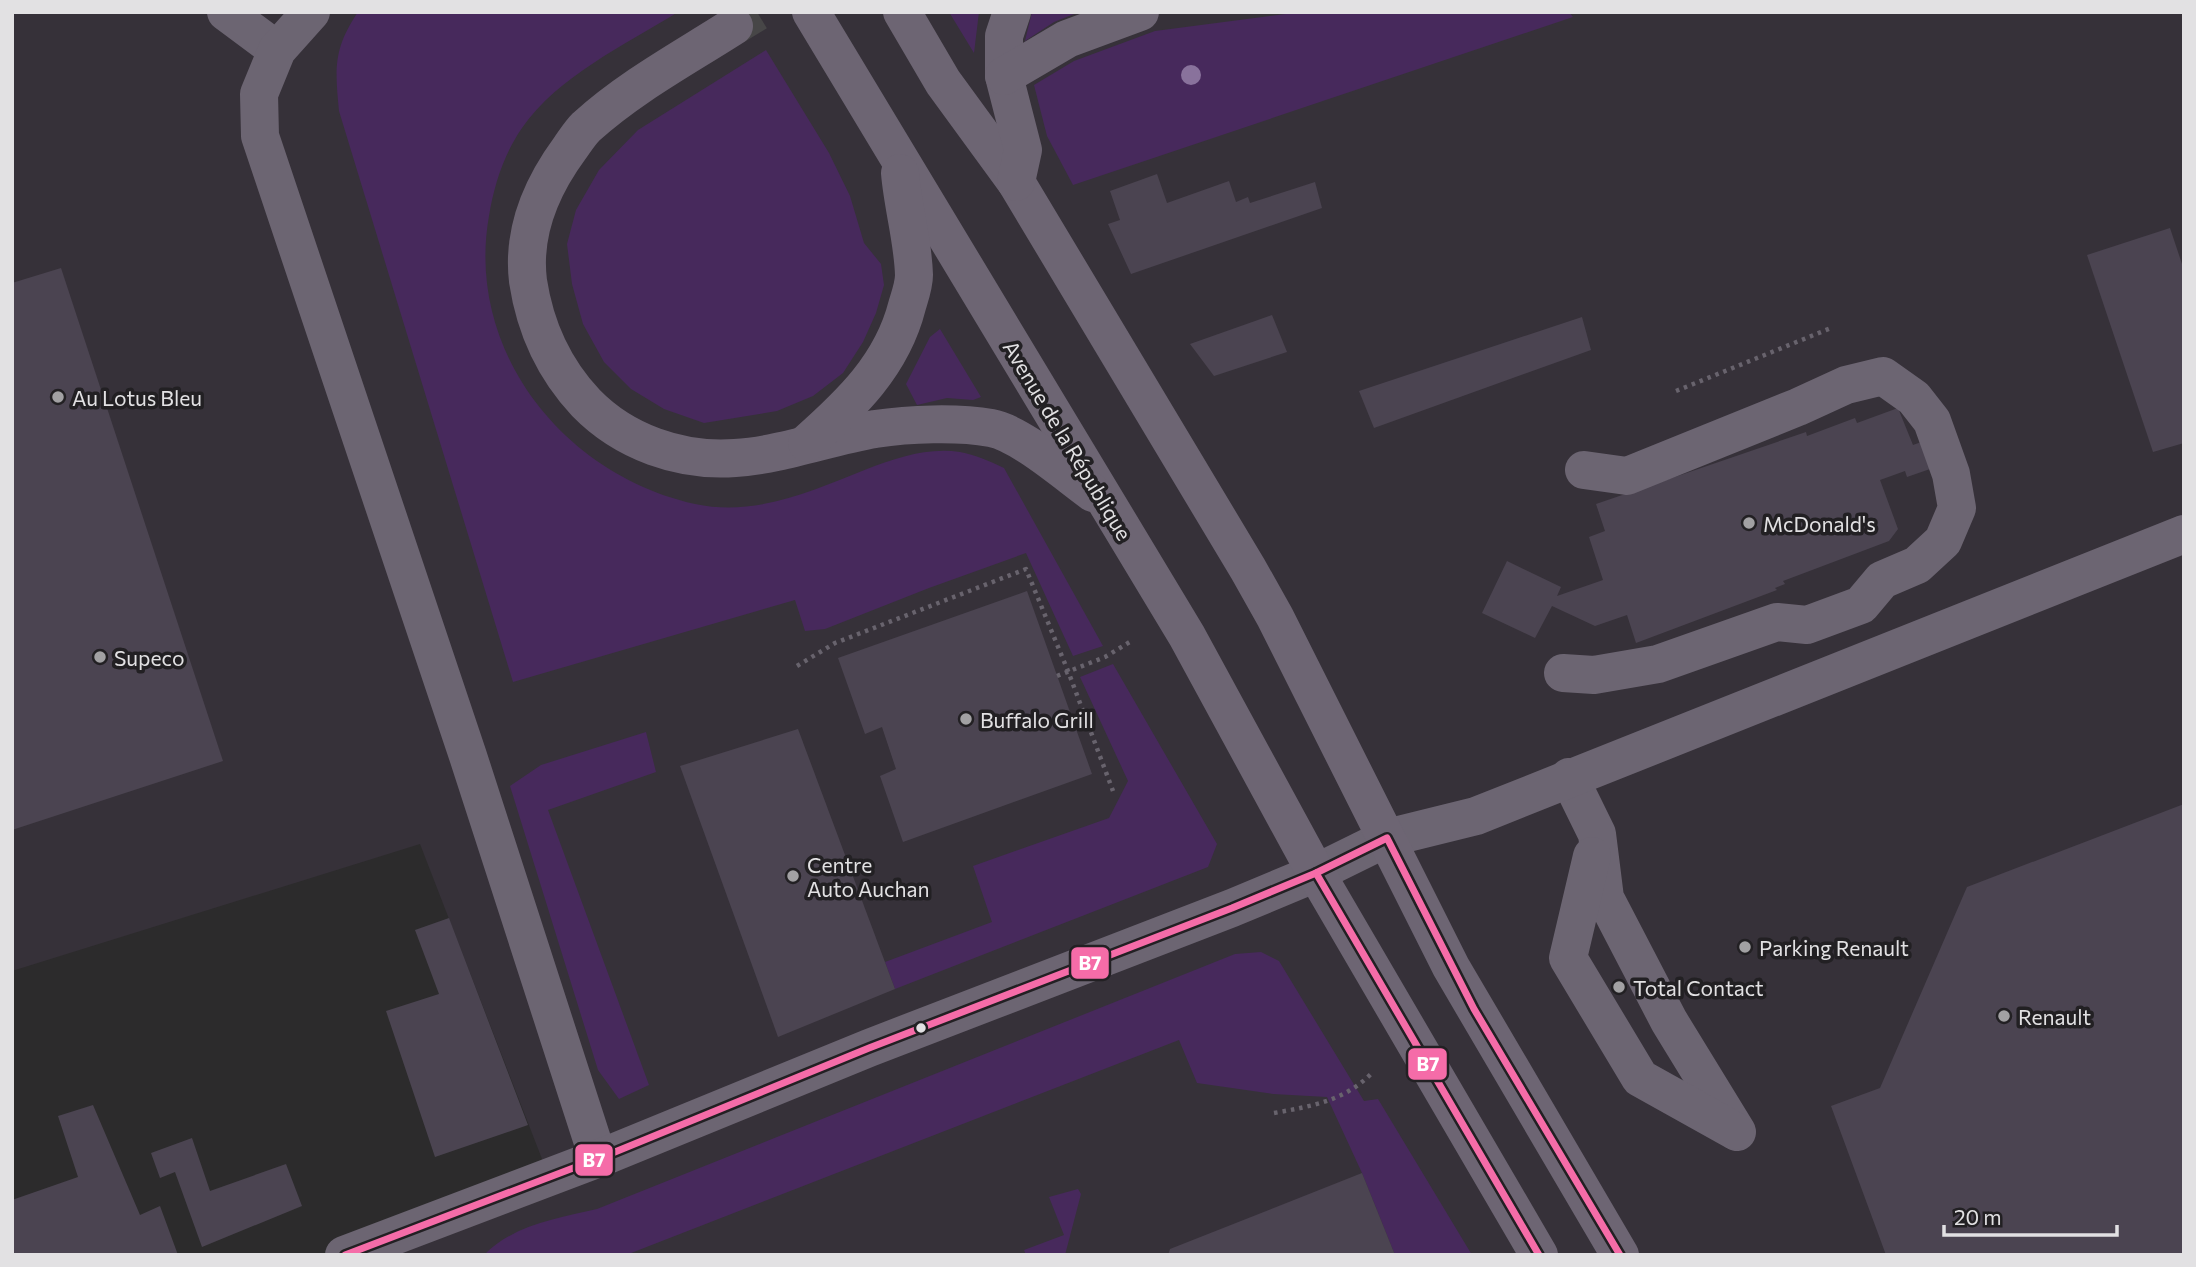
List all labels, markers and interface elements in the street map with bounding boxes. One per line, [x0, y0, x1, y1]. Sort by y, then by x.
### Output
street label: Avenue de la République [998, 336, 1138, 544]
place label: Au Lotus Bleu [72, 385, 202, 410]
marker: Au Lotus Bleu [50, 389, 66, 405]
place label: McDonald's [1763, 511, 1876, 536]
marker: McDonald's [1741, 515, 1757, 531]
place label: Supeco [114, 645, 184, 670]
marker: Supeco [92, 649, 108, 665]
place label: Buffalo Grill [980, 707, 1094, 732]
marker: Buffalo Grill [958, 711, 974, 727]
place label: Centre Auto Auchan [807, 852, 929, 901]
marker: Centre Auto Auchan [785, 868, 801, 884]
place label: Parking Renault [1759, 935, 1909, 960]
marker: Parking Renault [1737, 939, 1753, 955]
line badge: B7 [1070, 946, 1110, 980]
text: B7 [1078, 951, 1102, 974]
place label: Total Contact [1633, 975, 1764, 1000]
marker: Total Contact [1611, 979, 1627, 995]
place label: Renault [2018, 1004, 2091, 1029]
marker: Renault [1996, 1008, 2012, 1024]
unlabelled marker [914, 1021, 928, 1035]
line badge: B7 [1407, 1047, 1448, 1081]
text: B7 [1416, 1052, 1440, 1075]
line badge: B7 [574, 1143, 614, 1177]
text: B7 [582, 1148, 606, 1171]
scale bar [1944, 1194, 2117, 1238]
text: 20 m [1954, 1204, 2002, 1229]

